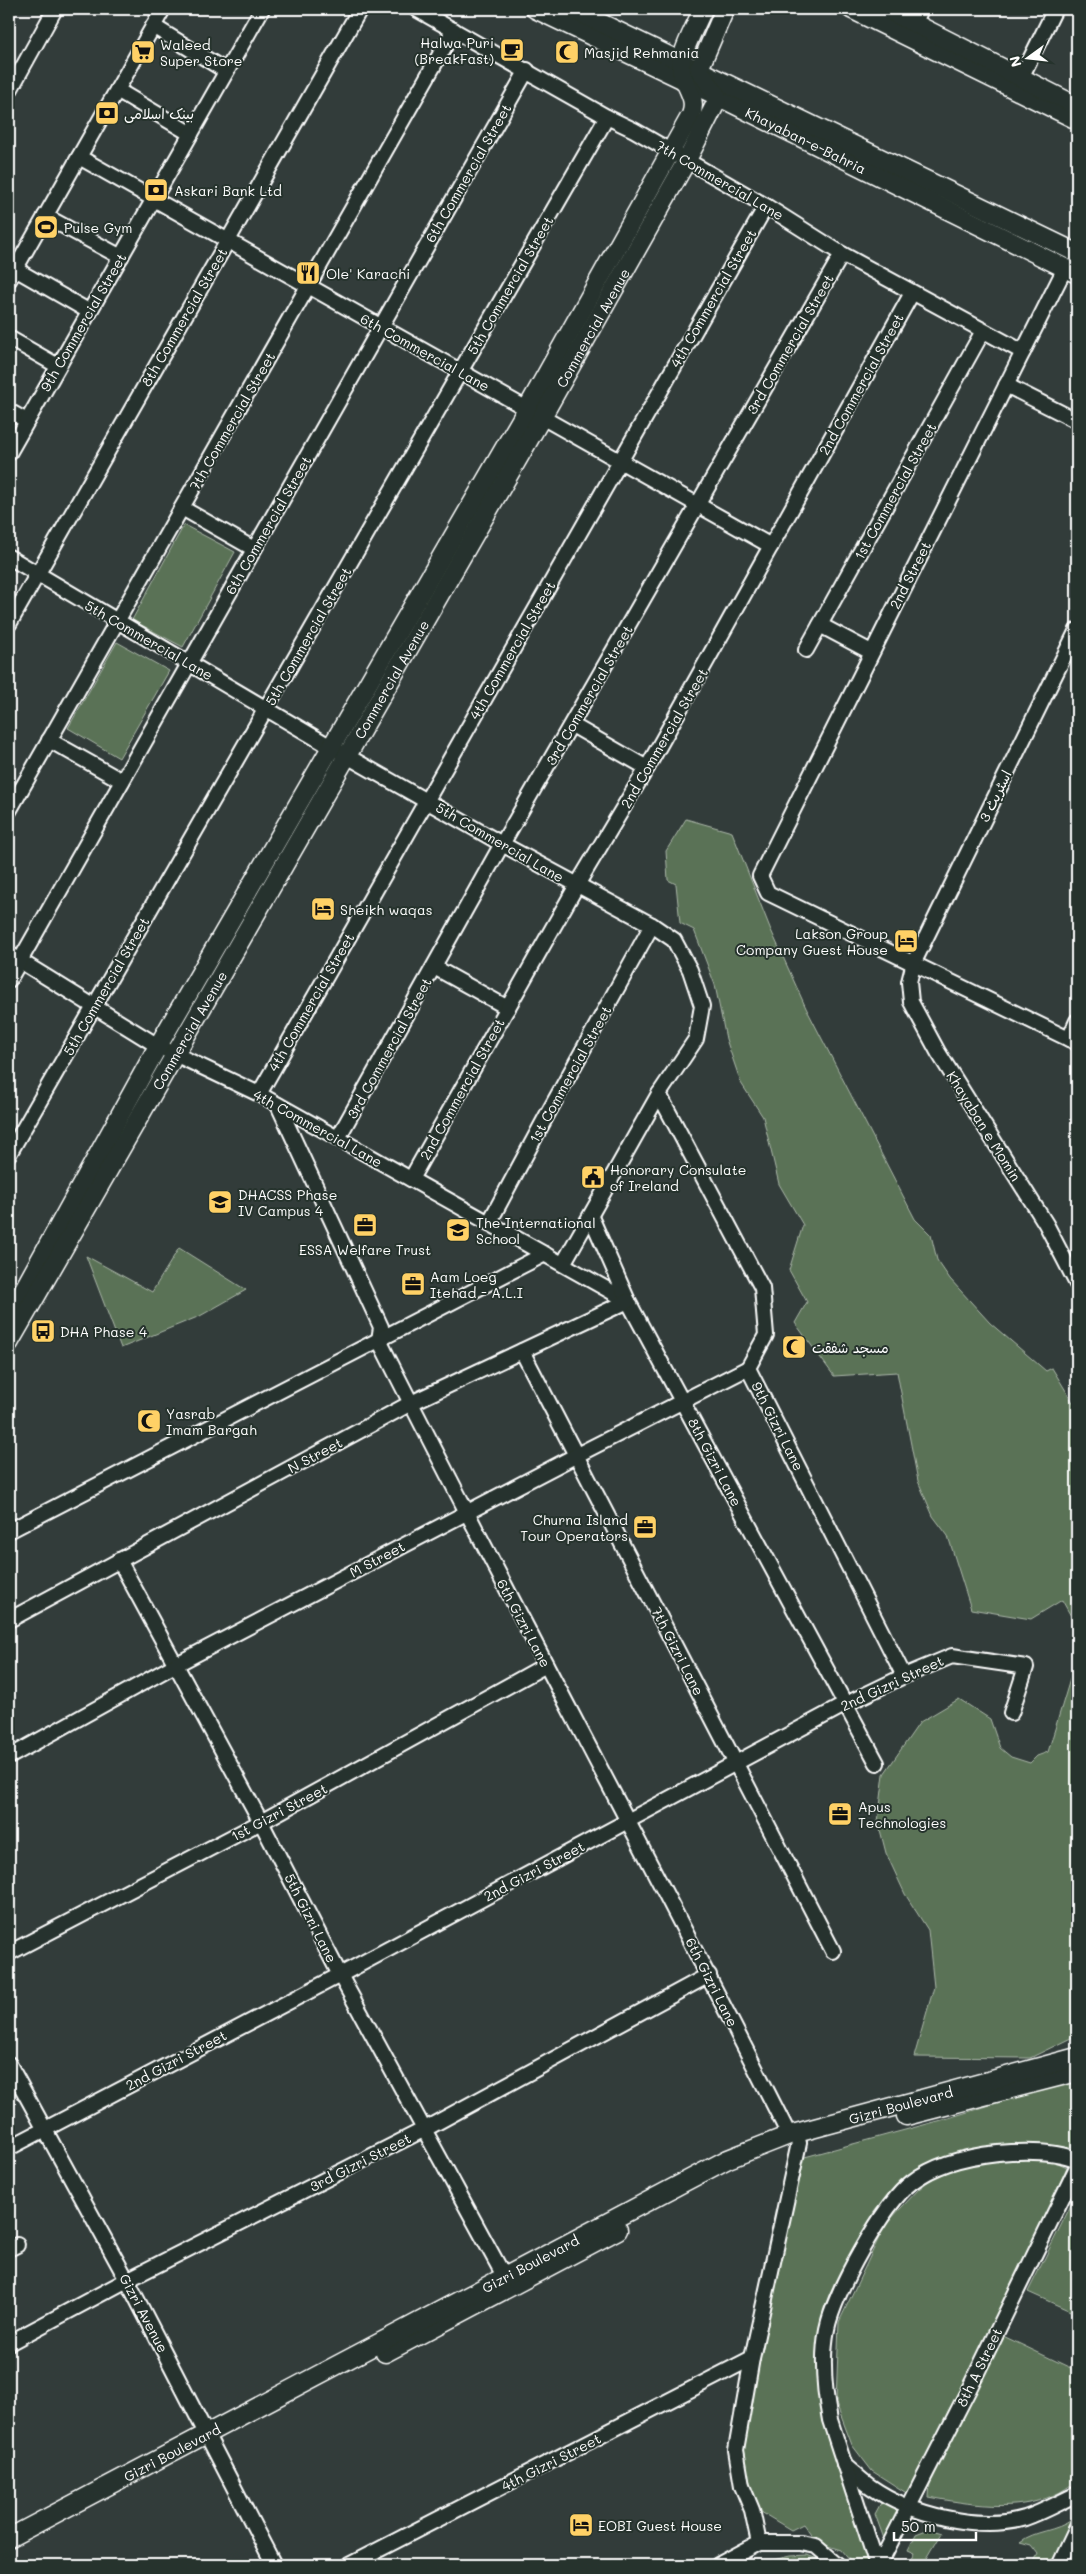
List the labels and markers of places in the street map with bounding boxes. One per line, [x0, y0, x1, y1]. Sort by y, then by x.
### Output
place label: Halwa Puri (BreakFast) [414, 33, 494, 68]
place label: Waleed Super Store [160, 35, 242, 70]
cafe icon: Halwa Puri (BreakFast) [499, 37, 525, 63]
supermarket icon: Waleed Super Store [130, 39, 156, 65]
mosque icon: Masjid Rehmania [554, 39, 580, 65]
place label: Masjid Rehmania [584, 43, 699, 62]
bank icon: بینک اسلامی [94, 100, 120, 126]
place label: بینک اسلامی [124, 104, 194, 123]
bank icon: Askari Bank Ltd [143, 177, 169, 203]
place label: Askari Bank Ltd [174, 181, 282, 200]
sports icon: Pulse Gym [33, 214, 59, 240]
place label: Pulse Gym [64, 218, 133, 237]
restaurant icon: Ole' Karachi [295, 260, 321, 286]
place label: Ole' Karachi [326, 264, 410, 283]
hotel icon: Sheikh waqas [310, 896, 336, 922]
place label: Sheikh waqas [340, 900, 433, 919]
place label: Lakson Group Company Guest House [736, 924, 888, 959]
hotel icon: Lakson Group Company Guest House [893, 928, 919, 954]
place label: Honorary Consulate of Ireland [610, 1160, 747, 1195]
public building icon: Honorary Consulate of Ireland [580, 1164, 606, 1190]
place label: DHACSS Phase IV Campus 4 [238, 1185, 337, 1220]
school or university icon: DHACSS Phase IV Campus 4 [207, 1189, 233, 1215]
office icon: ESSA Welfare Trust [352, 1212, 378, 1238]
place label: The International School [476, 1213, 596, 1248]
school or university icon: The International School [445, 1217, 471, 1243]
place label: ESSA Welfare Trust [299, 1240, 431, 1259]
place label: Aam Loeg Itehad - A.L.I [430, 1267, 523, 1302]
office icon: Aam Loeg Itehad - A.L.I [400, 1271, 426, 1297]
bus stop icon: DHA Phase 4 [30, 1318, 56, 1344]
place label: DHA Phase 4 [60, 1322, 148, 1341]
mosque icon: مسجد شفقت [781, 1334, 807, 1360]
place label: مسجد شفقت [812, 1338, 889, 1357]
place label: Yasrab Imam Bargah [166, 1404, 257, 1439]
mosque icon: Yasrab Imam Bargah [136, 1408, 162, 1434]
place label: Churna Island Tour Operators [520, 1510, 628, 1545]
office icon: Churna Island Tour Operators [632, 1514, 658, 1540]
place label: Apus Technologies [858, 1797, 946, 1832]
office icon: Apus Technologies [827, 1801, 853, 1827]
hotel icon: EOBI Guest House [568, 2512, 594, 2538]
place label: EOBI Guest House [598, 2516, 722, 2535]

